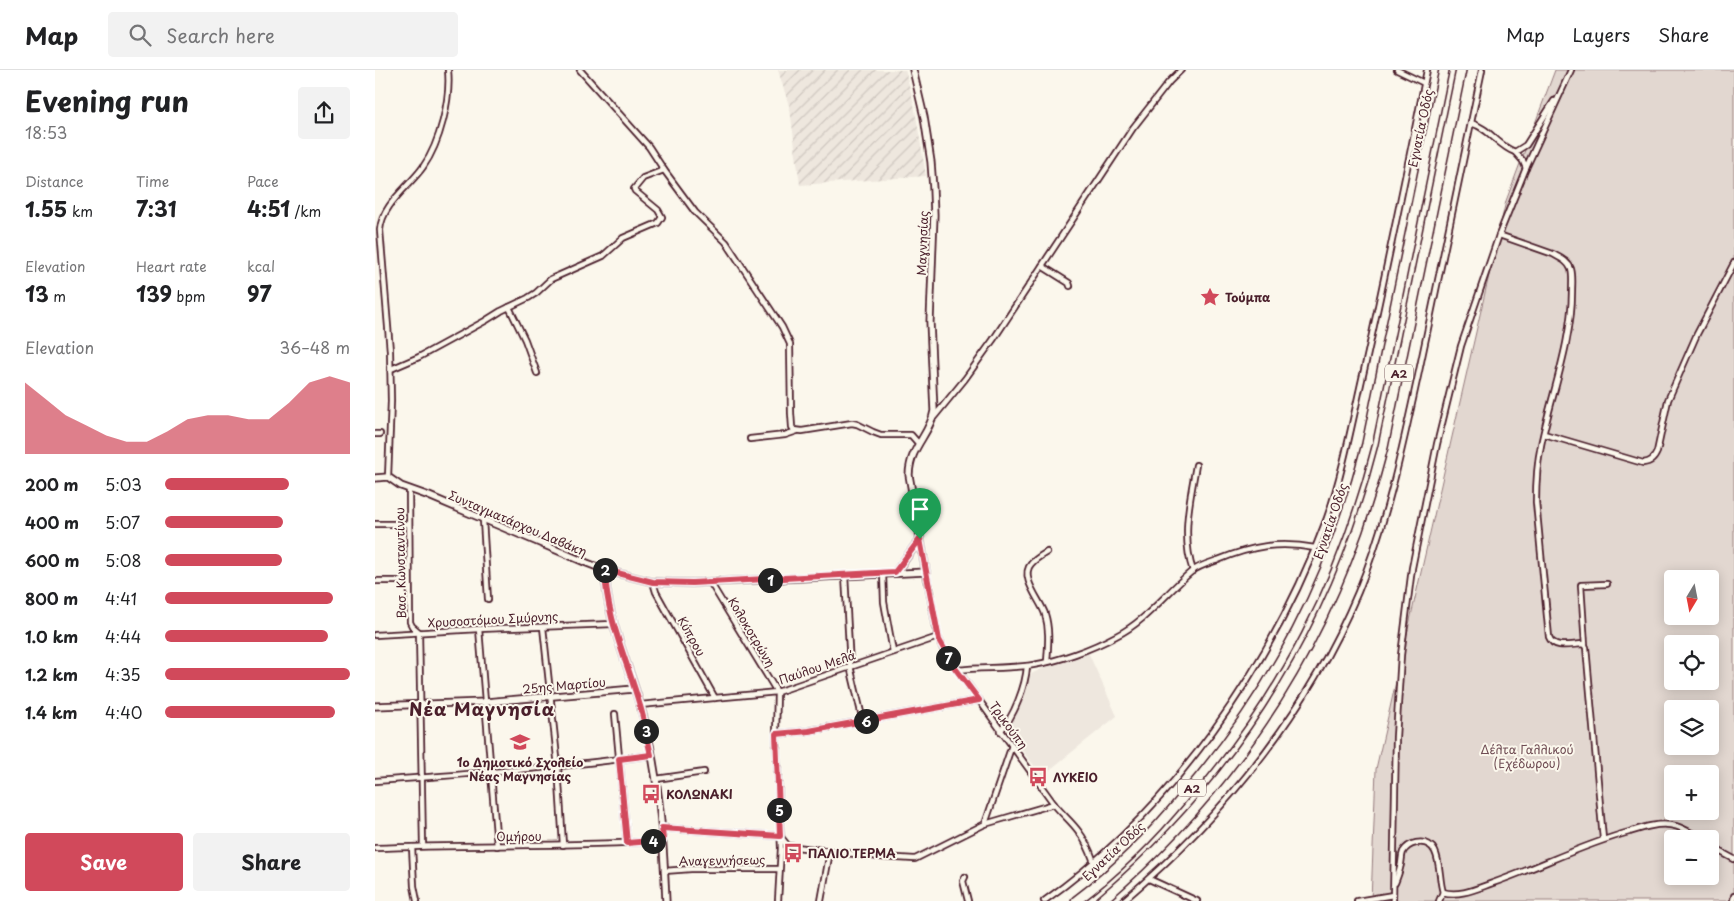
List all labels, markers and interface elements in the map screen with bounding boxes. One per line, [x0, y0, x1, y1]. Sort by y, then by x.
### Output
search box [108, 12, 458, 57]
text: Map [25, 17, 78, 53]
icon: search [126, 21, 154, 49]
text: Search here [166, 21, 275, 49]
text: Map [1506, 21, 1545, 48]
text: Layers [1573, 21, 1630, 48]
text: Share [1658, 21, 1709, 48]
text: Evening run [25, 79, 189, 122]
button: share [298, 87, 350, 139]
street label: Εγνατία Οδός [1403, 87, 1437, 169]
text: 18:53 [25, 120, 67, 144]
text: Distance [25, 171, 84, 192]
text: Time [136, 171, 169, 192]
text: Pace [247, 171, 279, 192]
text: 1.55 [25, 192, 67, 224]
text: 7:31 [136, 192, 177, 224]
text: 4:51 [247, 192, 290, 224]
text: km [67, 201, 93, 222]
text: /km [290, 201, 321, 222]
street label: Μαγνησίας [912, 210, 932, 276]
text: Elevation [25, 256, 85, 277]
text: Heart rate [136, 256, 207, 277]
text: kcal [247, 256, 275, 277]
text: 13 [25, 277, 49, 309]
text: 139 [136, 277, 172, 309]
text: 97 [247, 277, 272, 309]
text: m [49, 286, 66, 307]
text: bpm [172, 286, 206, 307]
place icon: Τούμπα [1199, 286, 1221, 308]
place label: Τούμπα [1225, 288, 1271, 306]
text: Elevation [25, 335, 94, 359]
text: 36–48 m [279, 335, 350, 359]
road number: Α2 [1385, 364, 1413, 382]
text: 200 m [25, 472, 79, 496]
text: 5:03 [105, 472, 142, 496]
street label: Εγνατία Οδός [1309, 480, 1351, 562]
street label: Συνταγματάρχου Δαβάκη [446, 486, 590, 560]
pin [899, 488, 941, 539]
icon: arrive [906, 495, 934, 523]
street label: Βασ. Κωνσταντίνου [390, 507, 410, 619]
text: 400 m [25, 510, 79, 534]
text: 5:07 [105, 510, 140, 534]
text: 600 m [25, 548, 79, 572]
text: 5:08 [105, 548, 142, 572]
pin: 2 [593, 558, 617, 582]
text: 2 [601, 560, 610, 581]
pin: 1 [757, 568, 783, 592]
text: 1 [767, 570, 774, 591]
north arrow [1664, 570, 1719, 625]
map controls [1664, 570, 1719, 885]
text: 800 m [25, 586, 78, 610]
text: 4:41 [105, 586, 137, 610]
street label: Κολοκοτρώνη [724, 594, 780, 670]
street label: Χρυσοστόμου Σμύρνης [427, 607, 559, 631]
street label: Κύπρου [674, 613, 710, 659]
text: 1.0 km [25, 624, 78, 648]
text: 4:44 [105, 624, 141, 648]
button: locate [1664, 635, 1719, 690]
street label: Παύλου Μελά [776, 645, 858, 689]
pin: 7 [935, 646, 961, 670]
text: 7 [944, 648, 953, 669]
text: 1.2 km [25, 662, 78, 686]
text: 4:35 [105, 662, 141, 686]
street label: 25ης Μαρτίου [521, 672, 607, 698]
district label: Νέα Μαγνησία [409, 695, 555, 722]
street label: Τρικούπη [985, 697, 1033, 753]
text: 1.4 km [25, 700, 77, 724]
text: 4:40 [105, 700, 142, 724]
button: layers [1664, 700, 1719, 755]
pin: 6 [853, 708, 879, 734]
text: 6 [862, 711, 871, 732]
pin: 3 [633, 718, 659, 744]
text: 3 [642, 721, 651, 742]
school or university icon: 1ο Δημοτικό Σχολείο Νέας Μαγνησίας [509, 731, 531, 753]
park label: Δέλτα Γαλλικού (Εχέδωρου) [1480, 740, 1574, 772]
place label: 1ο Δημοτικό Σχολείο Νέας Μαγνησίας [457, 753, 583, 785]
button: + [1664, 765, 1719, 820]
bus stop icon: ΛΥΚΕΙΟ [1027, 766, 1049, 788]
place label: ΛΥΚΕΙΟ [1053, 768, 1098, 786]
road number: Α2 [1178, 780, 1206, 796]
bus stop icon: ΚΟΛΩΝΑΚΙ [640, 783, 662, 805]
place label: ΚΟΛΩΝΑΚΙ [666, 785, 733, 803]
pin: 5 [767, 798, 791, 822]
text: 5 [775, 800, 784, 821]
street label: Εγνατία Οδός [1078, 817, 1148, 885]
street label: Ομήρου [496, 827, 542, 845]
pin: 4 [641, 828, 665, 854]
button: − [1664, 830, 1719, 885]
text: 4 [649, 831, 658, 852]
button: Save [25, 833, 183, 891]
button: Share [193, 833, 350, 891]
bus stop icon: ΠΑΛΙΟ ΤΕΡΜΑ [782, 842, 804, 864]
place label: ΠΑΛΙΟ ΤΕΡΜΑ [808, 844, 896, 862]
street label: Αναγεννήσεως [679, 850, 765, 870]

